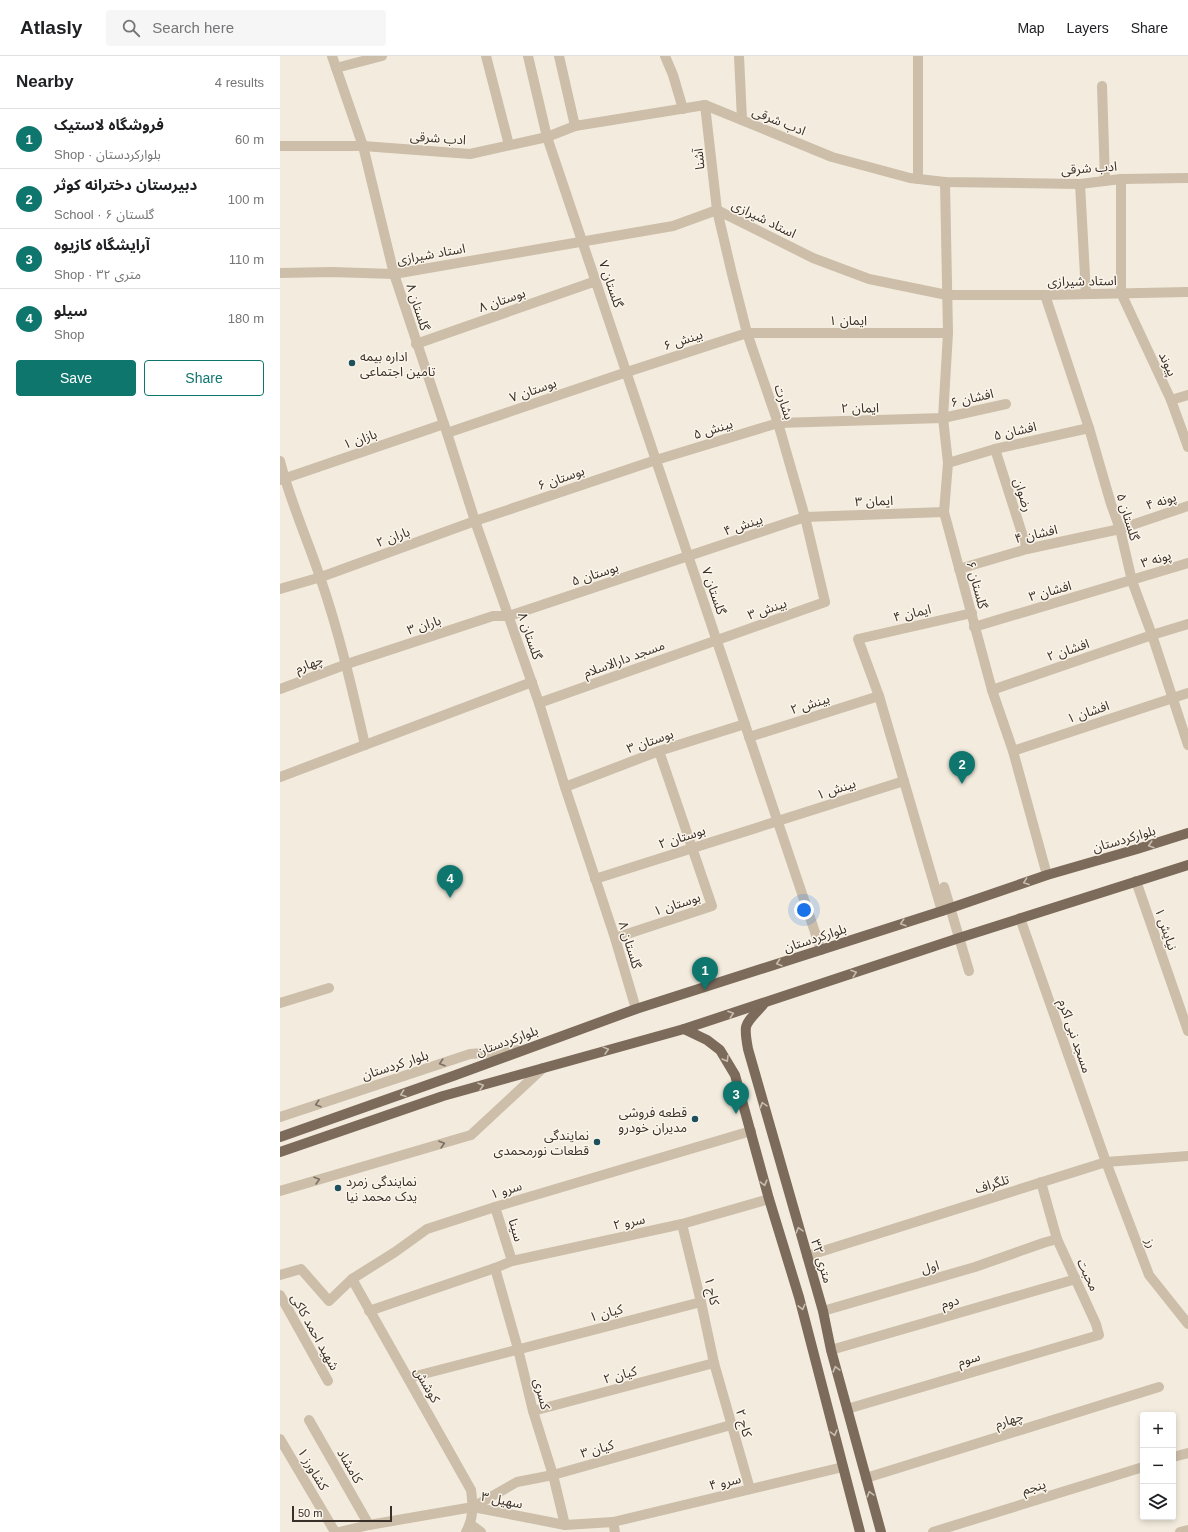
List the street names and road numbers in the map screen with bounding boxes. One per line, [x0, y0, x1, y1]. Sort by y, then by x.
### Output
street label: ادب شرقی [750, 104, 808, 139]
street label: ادب شرقی [409, 129, 467, 148]
street label: آشنا [690, 146, 708, 170]
street label: ادب شرقی [1060, 159, 1118, 178]
street label: استاد شیرازی [729, 197, 798, 242]
street label: استاد شیرازی [396, 241, 467, 268]
street label: گلستان ۷ [595, 258, 626, 310]
street label: استاد شیرازی [1047, 273, 1117, 290]
street label: گلستان ۸ [402, 281, 433, 333]
street label: بوستان ۸ [477, 285, 528, 316]
street label: ایمان ۱ [829, 313, 867, 329]
street label: بینش ۶ [661, 327, 705, 354]
street label: پیوند [1154, 349, 1180, 380]
street label: بوستان ۷ [508, 375, 559, 406]
street label: بشارت [771, 383, 797, 421]
street label: افشان ۶ [949, 386, 995, 411]
street label: ایمان ۲ [841, 400, 879, 417]
street label: بینش ۵ [692, 416, 735, 443]
street label: افشان ۵ [992, 419, 1038, 444]
street label: بازان ۱ [341, 426, 379, 453]
street label: بوستان ۶ [536, 463, 587, 494]
street label: رضوان [1010, 476, 1035, 514]
street label: پونه ۴ [1144, 489, 1179, 515]
street label: گلستان ۵ [1113, 491, 1143, 543]
street label: ایمان ۳ [855, 493, 893, 510]
street label: بینش ۴ [721, 511, 765, 540]
street label: افشان ۴ [1013, 522, 1059, 547]
street label: باران ۲ [374, 524, 412, 551]
street label: پونه ۳ [1139, 547, 1174, 573]
street label: بوستان ۵ [570, 559, 621, 590]
street label: گلستان ۶ [962, 559, 991, 611]
street label: گلستان ۷ [698, 565, 729, 617]
street label: افشان ۳ [1027, 578, 1073, 605]
street label: بینش ۳ [745, 595, 789, 624]
street label: ایمان ۴ [892, 601, 933, 626]
street label: گلستان ۸ [514, 610, 545, 662]
street label: باران ۳ [405, 612, 443, 638]
street label: افشان ۲ [1045, 636, 1091, 665]
street label: مسجد دارالاسلام [581, 637, 668, 683]
street label: چهارم [293, 652, 326, 678]
street label: بینش ۲ [789, 691, 832, 718]
street label: افشان ۱ [1065, 698, 1111, 727]
street label: بوستان ۳ [625, 726, 676, 757]
street label: بینش ۱ [814, 776, 858, 803]
street label: بوستان ۲ [657, 822, 708, 853]
street label: بلوارکردستان [1091, 823, 1158, 856]
street label: بوستان ۱ [652, 889, 703, 920]
street label: نیایش ۱ [1151, 906, 1180, 952]
street label: گلستان ۸ [615, 919, 645, 971]
street label: بلوارکردستان [782, 921, 849, 956]
street label: مسجد نبی اکرم [1053, 997, 1095, 1076]
street label: بلوارکردستان [474, 1023, 540, 1060]
street label: بلوار کردستان [360, 1047, 430, 1084]
street label: تلگراف [973, 1172, 1011, 1196]
street label: سرو ۱ [488, 1178, 524, 1202]
street label: سرو ۲ [612, 1211, 646, 1233]
street label: سینا [505, 1217, 527, 1243]
street label: رز [1142, 1235, 1160, 1250]
street label: ۳۲ متری [807, 1237, 836, 1285]
street label: اول [919, 1257, 941, 1278]
street label: محبت [1074, 1257, 1102, 1294]
street label: کاج ۱ [699, 1275, 723, 1308]
street label: شهید احمد کاکی [287, 1291, 342, 1373]
street label: دوم [939, 1292, 961, 1314]
street label: کیان ۱ [588, 1301, 625, 1326]
street label: سوم [956, 1349, 982, 1371]
street label: کیان ۲ [602, 1363, 639, 1388]
street label: کوشش [410, 1365, 443, 1406]
street label: کسری [530, 1377, 553, 1412]
street label: کاج ۲ [730, 1407, 755, 1440]
street label: چهارم [993, 1409, 1026, 1433]
street label: کیان ۳ [579, 1437, 616, 1462]
street label: کشاورز ۱ [295, 1445, 332, 1493]
street label: کامشاد [334, 1446, 366, 1486]
street label: سرو ۴ [708, 1471, 742, 1493]
street label: پنجم [1020, 1476, 1049, 1501]
street label: سهیل ۳ [480, 1489, 524, 1512]

